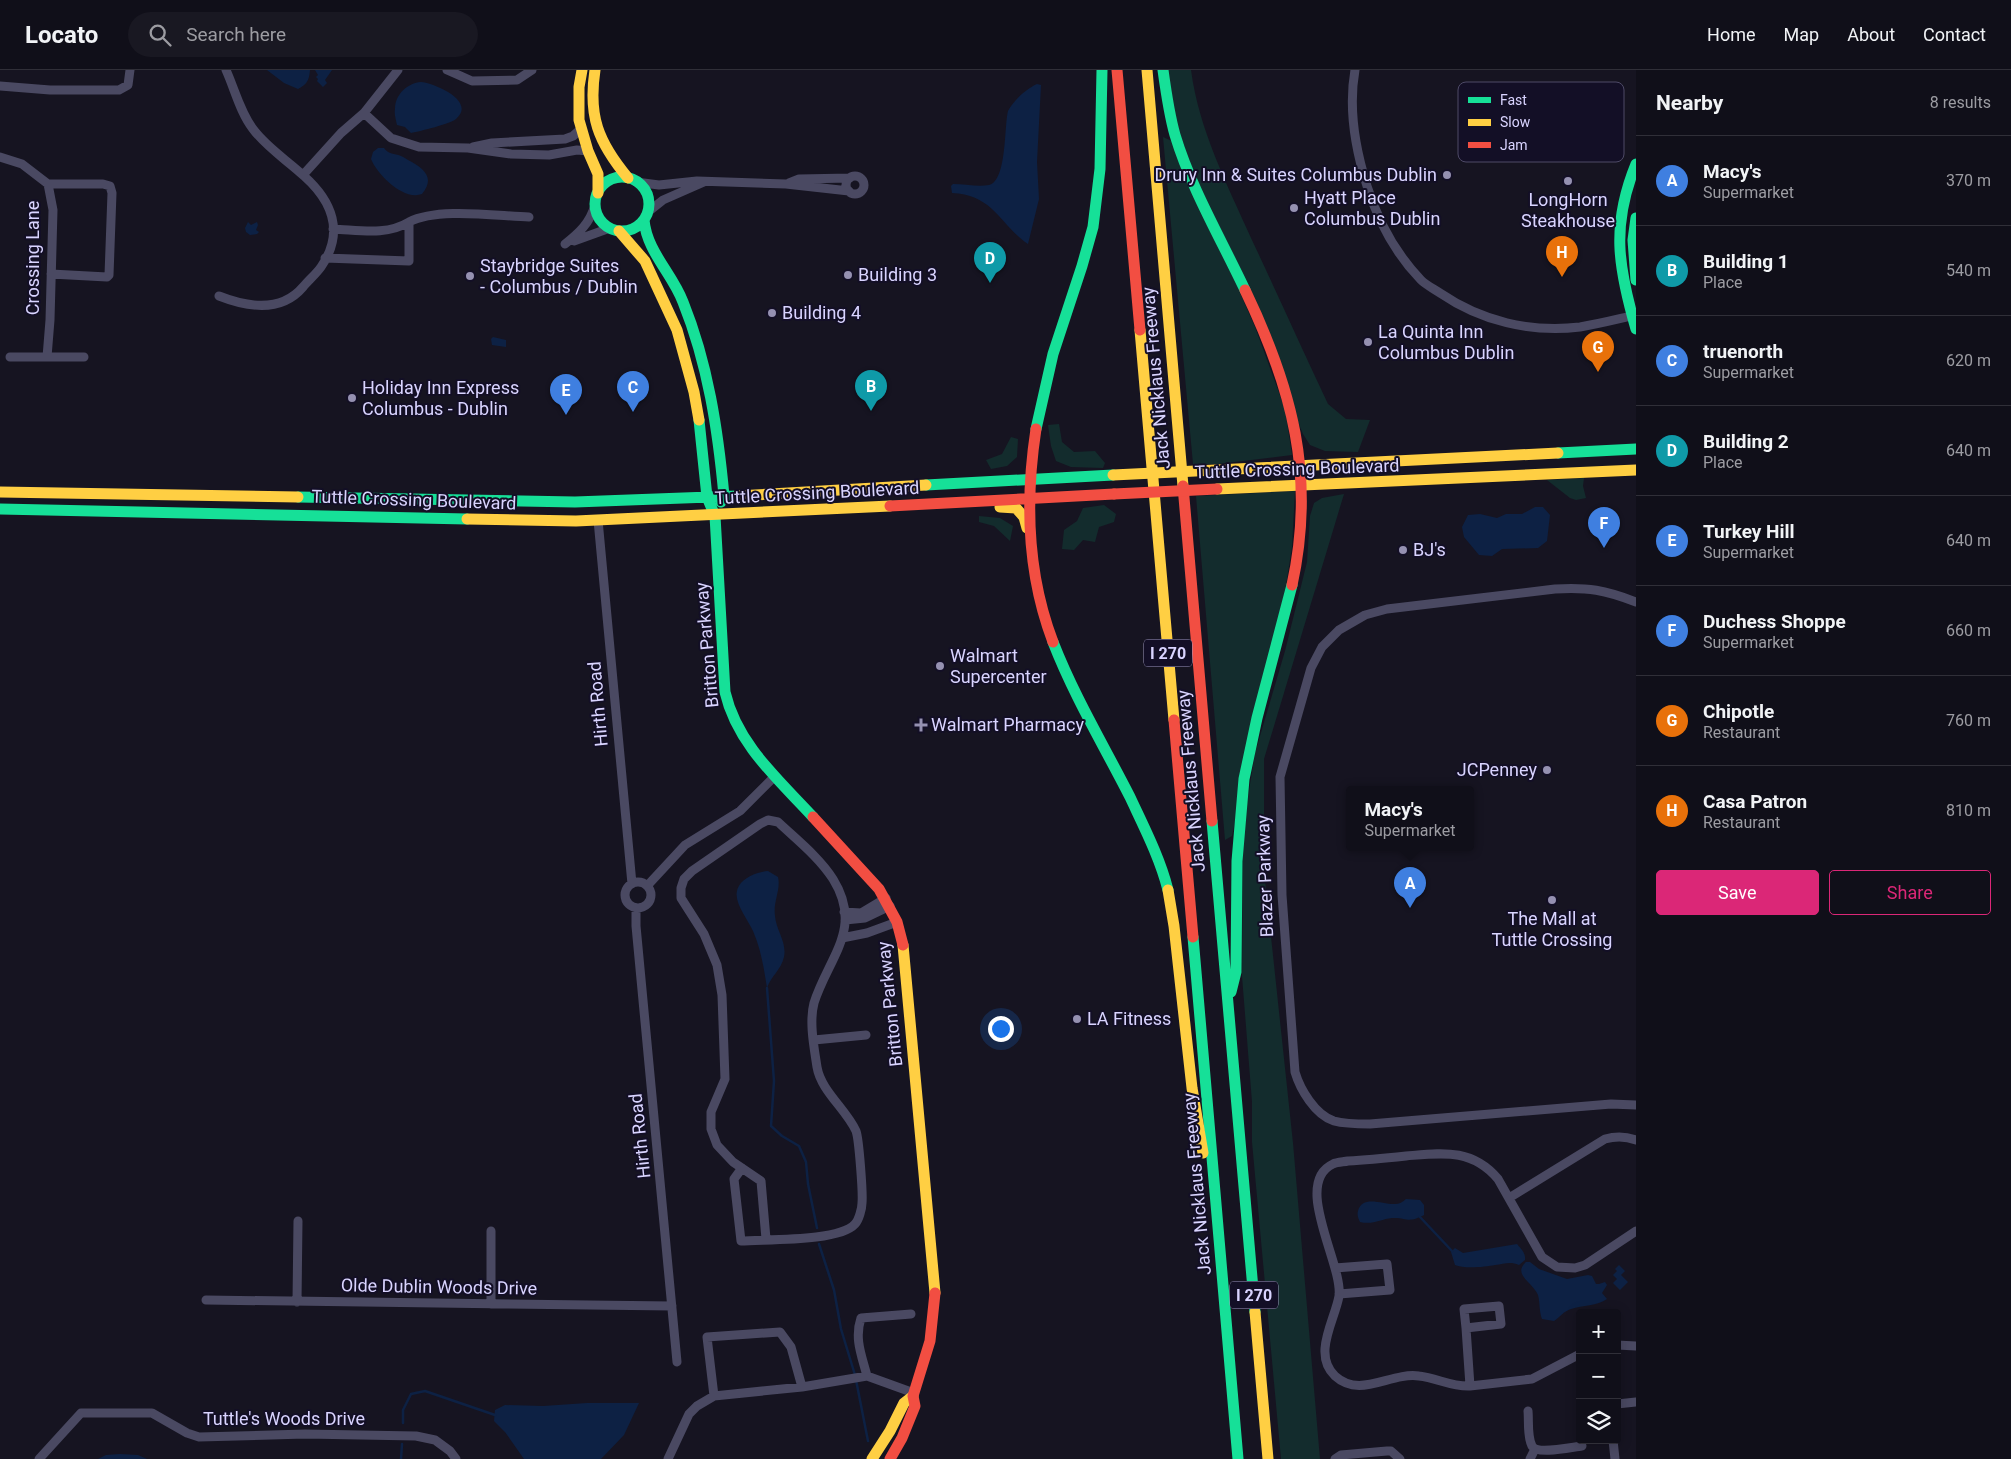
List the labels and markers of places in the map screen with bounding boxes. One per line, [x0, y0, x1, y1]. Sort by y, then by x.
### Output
place label: Drury Inn & Suites Columbus Dublin [1154, 164, 1437, 185]
marker: Drury Inn & Suites Columbus Dublin [1441, 169, 1453, 181]
marker: LongHorn Steakhouse [1562, 175, 1574, 187]
place label: Hyatt Place Columbus Dublin [1304, 187, 1440, 229]
place label: LongHorn Steakhouse [1521, 189, 1615, 231]
marker: Hyatt Place Columbus Dublin [1288, 202, 1300, 214]
pin: H [1546, 236, 1578, 277]
pin: D [974, 242, 1006, 283]
place label: Staybridge Suites - Columbus / Dublin [480, 255, 638, 297]
place label: Building 3 [858, 264, 937, 285]
marker: Building 3 [842, 269, 854, 281]
marker: Staybridge Suites - Columbus / Dublin [464, 270, 476, 282]
place label: Building 4 [782, 302, 861, 323]
marker: Building 4 [766, 307, 778, 319]
place label: La Quinta Inn Columbus Dublin [1378, 321, 1514, 363]
pin: G [1582, 331, 1614, 372]
marker: La Quinta Inn Columbus Dublin [1362, 336, 1374, 348]
pin: B [855, 370, 887, 411]
pin: C [617, 371, 649, 412]
pin: E [550, 374, 582, 415]
place label: Holiday Inn Express Columbus - Dublin [362, 377, 519, 419]
marker: Holiday Inn Express Columbus - Dublin [346, 392, 358, 404]
pin: F [1588, 507, 1620, 548]
place label: BJ's [1413, 539, 1446, 560]
marker: BJ's [1397, 544, 1409, 556]
place label: Walmart Supercenter [950, 645, 1047, 687]
marker: Walmart Supercenter [934, 660, 946, 672]
place label: Walmart Pharmacy [931, 714, 1084, 735]
marker: Walmart Pharmacy [915, 719, 927, 731]
place label: JCPenney [1457, 759, 1537, 780]
marker: JCPenney [1541, 764, 1553, 776]
pin: A [1394, 867, 1426, 908]
marker: The Mall at Tuttle Crossing [1546, 894, 1558, 906]
place label: The Mall at Tuttle Crossing [1492, 908, 1612, 950]
place label: LA Fitness [1087, 1008, 1171, 1029]
marker: LA Fitness [1071, 1013, 1083, 1025]

